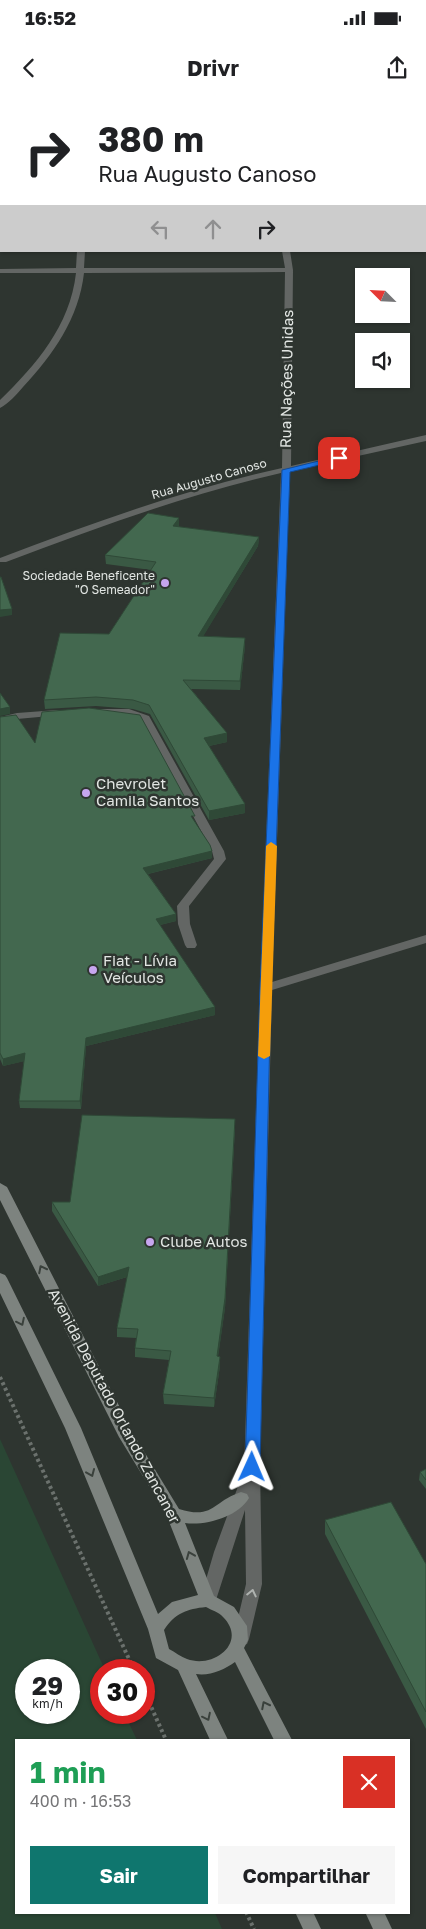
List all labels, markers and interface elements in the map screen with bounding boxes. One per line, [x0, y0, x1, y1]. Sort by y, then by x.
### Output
text: 16:52 [25, 6, 76, 29]
icon: back [15, 54, 43, 82]
text: Drivr [187, 54, 239, 81]
icon: share [383, 54, 411, 82]
text: 380 m [98, 118, 204, 160]
icon: right [15, 120, 80, 185]
text: Rua Augusto Canoso [98, 160, 316, 187]
icon: left [146, 215, 174, 243]
icon: ahead [199, 215, 227, 243]
icon: right [252, 215, 280, 243]
north arrow [355, 268, 410, 322]
map controls [355, 268, 410, 388]
street label: Rua Nações Unidas [276, 310, 296, 448]
button: sound [355, 333, 410, 388]
pin [318, 437, 360, 479]
icon: arrive [325, 444, 353, 472]
street label: Rua Augusto Canoso [150, 455, 268, 502]
place label: Sociedade Beneficente "O Semeador" [23, 568, 155, 597]
marker: Sociedade Beneficente "O Semeador" [159, 577, 171, 589]
place label: Chevrolet Camila Santos [96, 774, 199, 809]
marker: Chevrolet Camila Santos [80, 787, 92, 799]
place label: Fiat - Lívia Veículos [103, 951, 177, 986]
marker: Fiat - Lívia Veículos [87, 964, 99, 976]
place label: Clube Autos [160, 1232, 248, 1250]
marker: Clube Autos [144, 1236, 156, 1248]
one-way arrow [38, 1265, 48, 1274]
street label: Avenida Deputado Orlando Zancaner [45, 1285, 185, 1526]
one-way arrow [15, 1317, 25, 1326]
position arrow [225, 1440, 277, 1492]
one-way arrow [85, 1468, 96, 1477]
one-way arrow [186, 1551, 196, 1560]
one-way arrow [246, 1588, 257, 1597]
speed limit sign: 30 [90, 1659, 155, 1724]
text: 29 [32, 1670, 63, 1701]
text: km/h [32, 1696, 63, 1711]
one-way arrow [261, 1702, 271, 1711]
one-way arrow [201, 1712, 211, 1721]
text: 1 min [30, 1754, 106, 1790]
button: close [343, 1756, 395, 1808]
text: 400 m · 16:53 [30, 1791, 131, 1811]
button: Sair [30, 1846, 208, 1904]
button: Compartilhar [218, 1846, 395, 1904]

